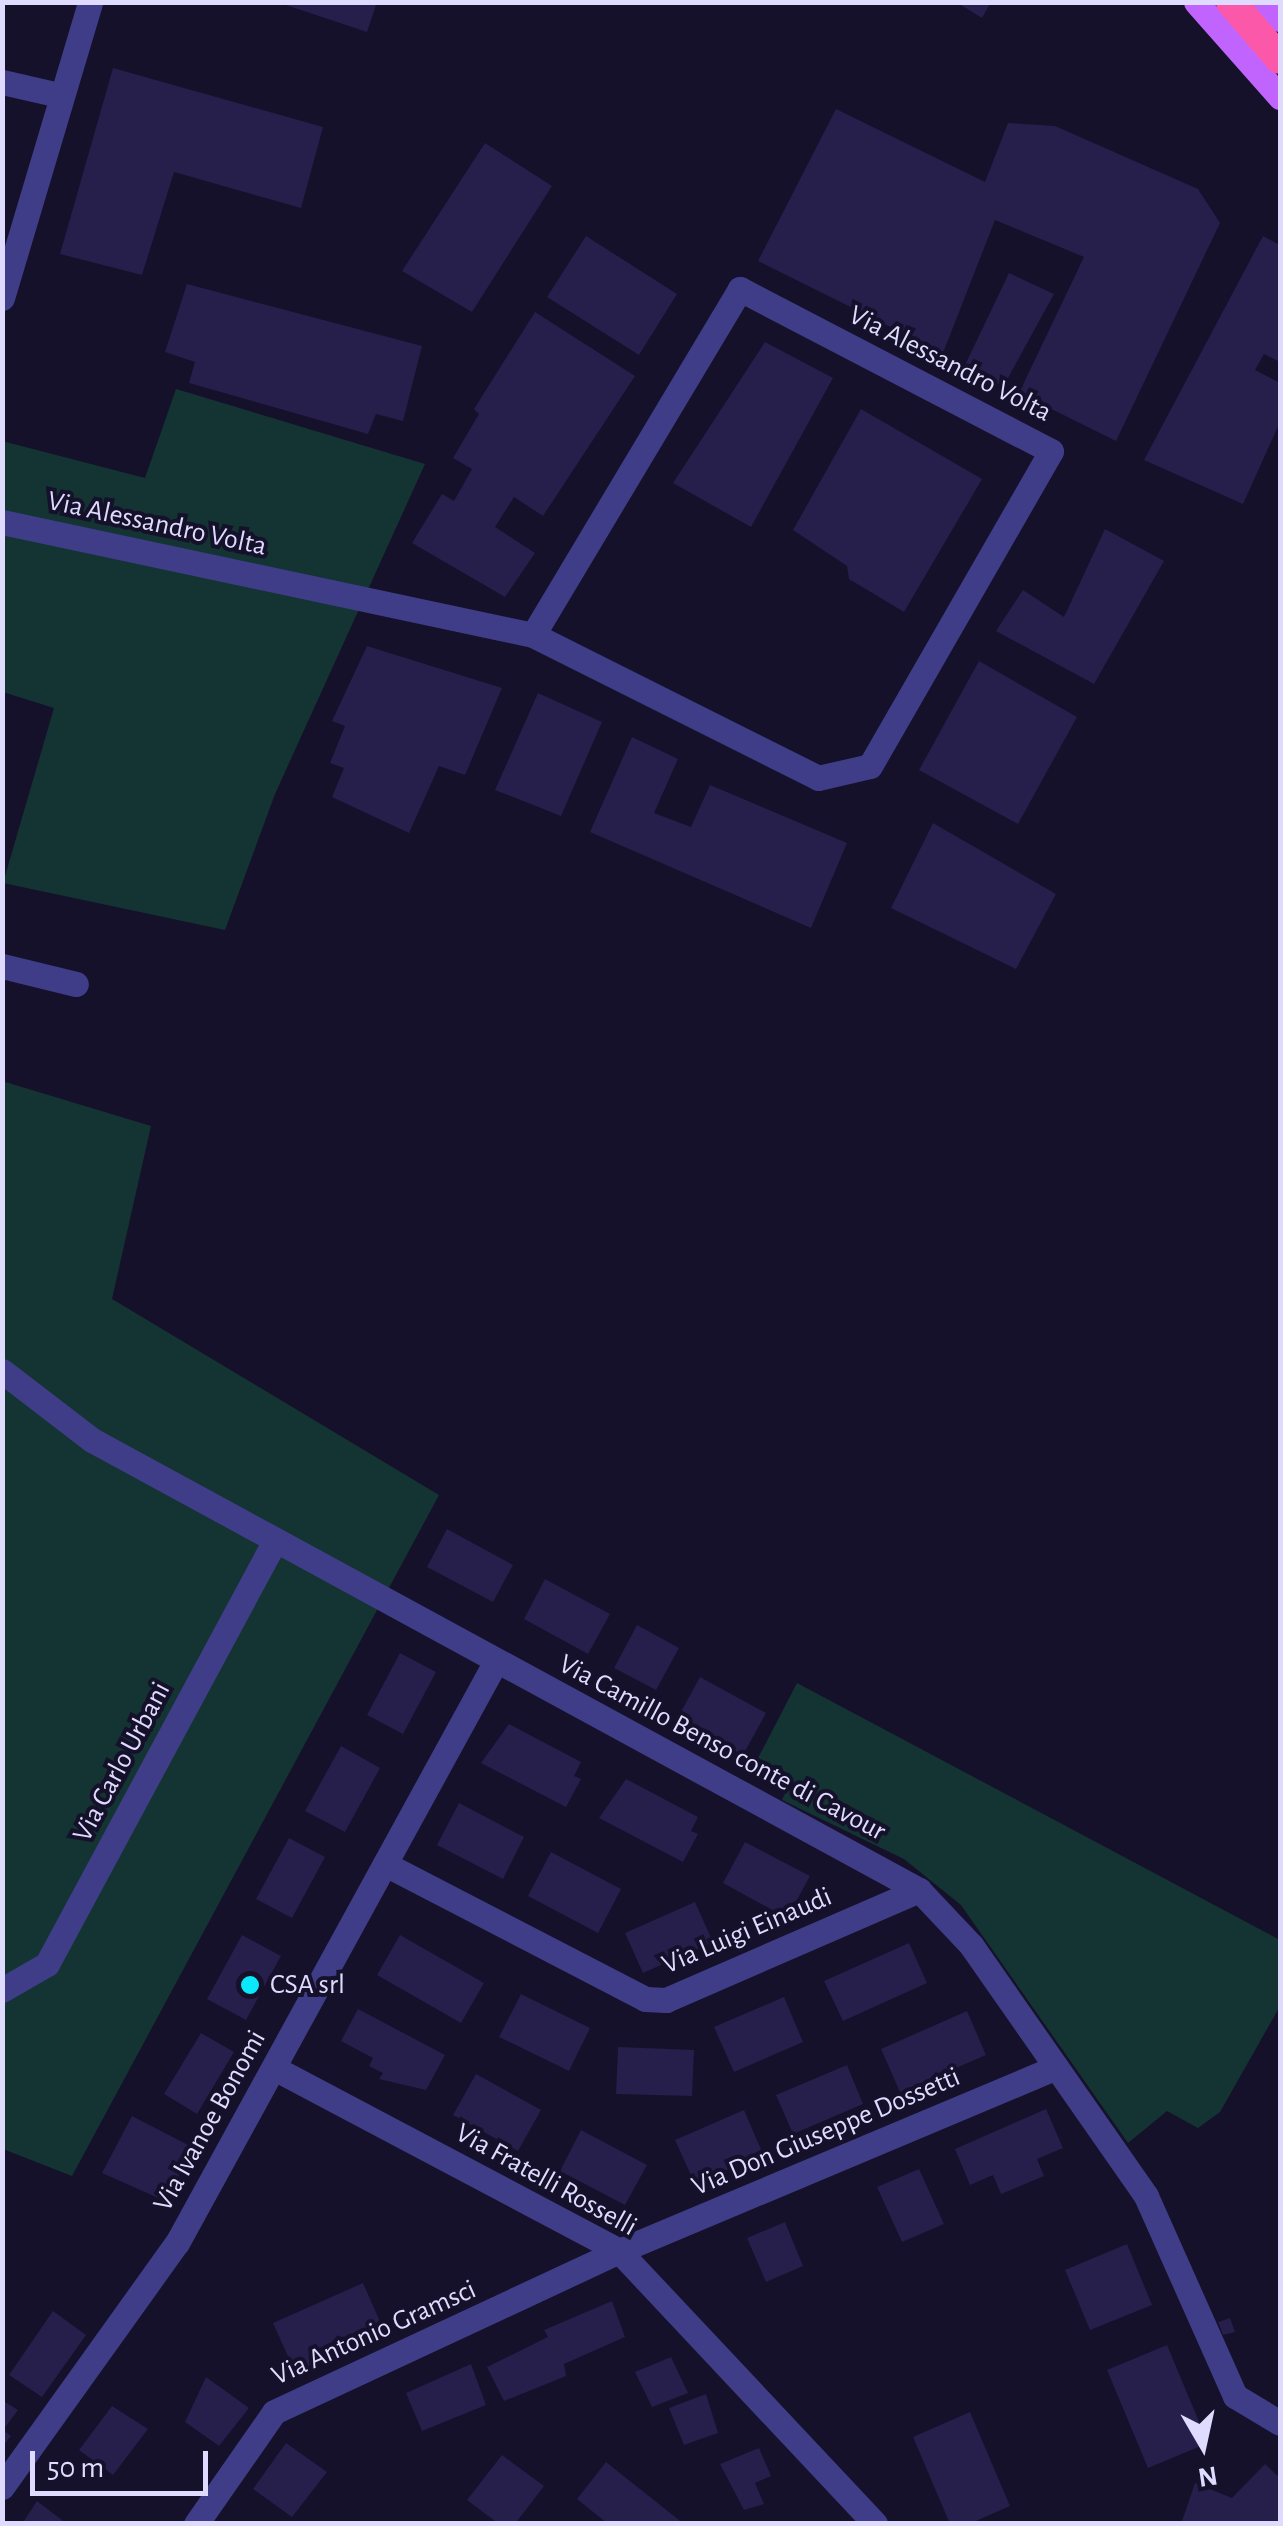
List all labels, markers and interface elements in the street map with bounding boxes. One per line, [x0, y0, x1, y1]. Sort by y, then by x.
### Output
street label: Via Alessandro Volta [843, 298, 1057, 430]
street label: Via Alessandro Volta [44, 484, 270, 564]
street label: Via Camillo Benso conte di Cavour [553, 1647, 891, 1849]
street label: Via Carlo Urbani [66, 1676, 178, 1848]
street label: Via Luigi Einaudi [657, 1880, 837, 1982]
place label: CSA srl [270, 1968, 345, 2002]
marker: CSA srl [239, 1974, 261, 1996]
street label: Via Ivanoe Bonomi [146, 2025, 274, 2217]
street label: Via Don Giuseppe Dossetti [687, 2060, 965, 2204]
street label: Via Fratelli Rosselli [449, 2116, 643, 2244]
street label: Via Antonio Gramsci [267, 2273, 481, 2393]
north arrow [1153, 2396, 1253, 2496]
scale bar [35, 2431, 212, 2493]
text: 50 m [47, 2453, 104, 2483]
text: N [1196, 2460, 1219, 2491]

